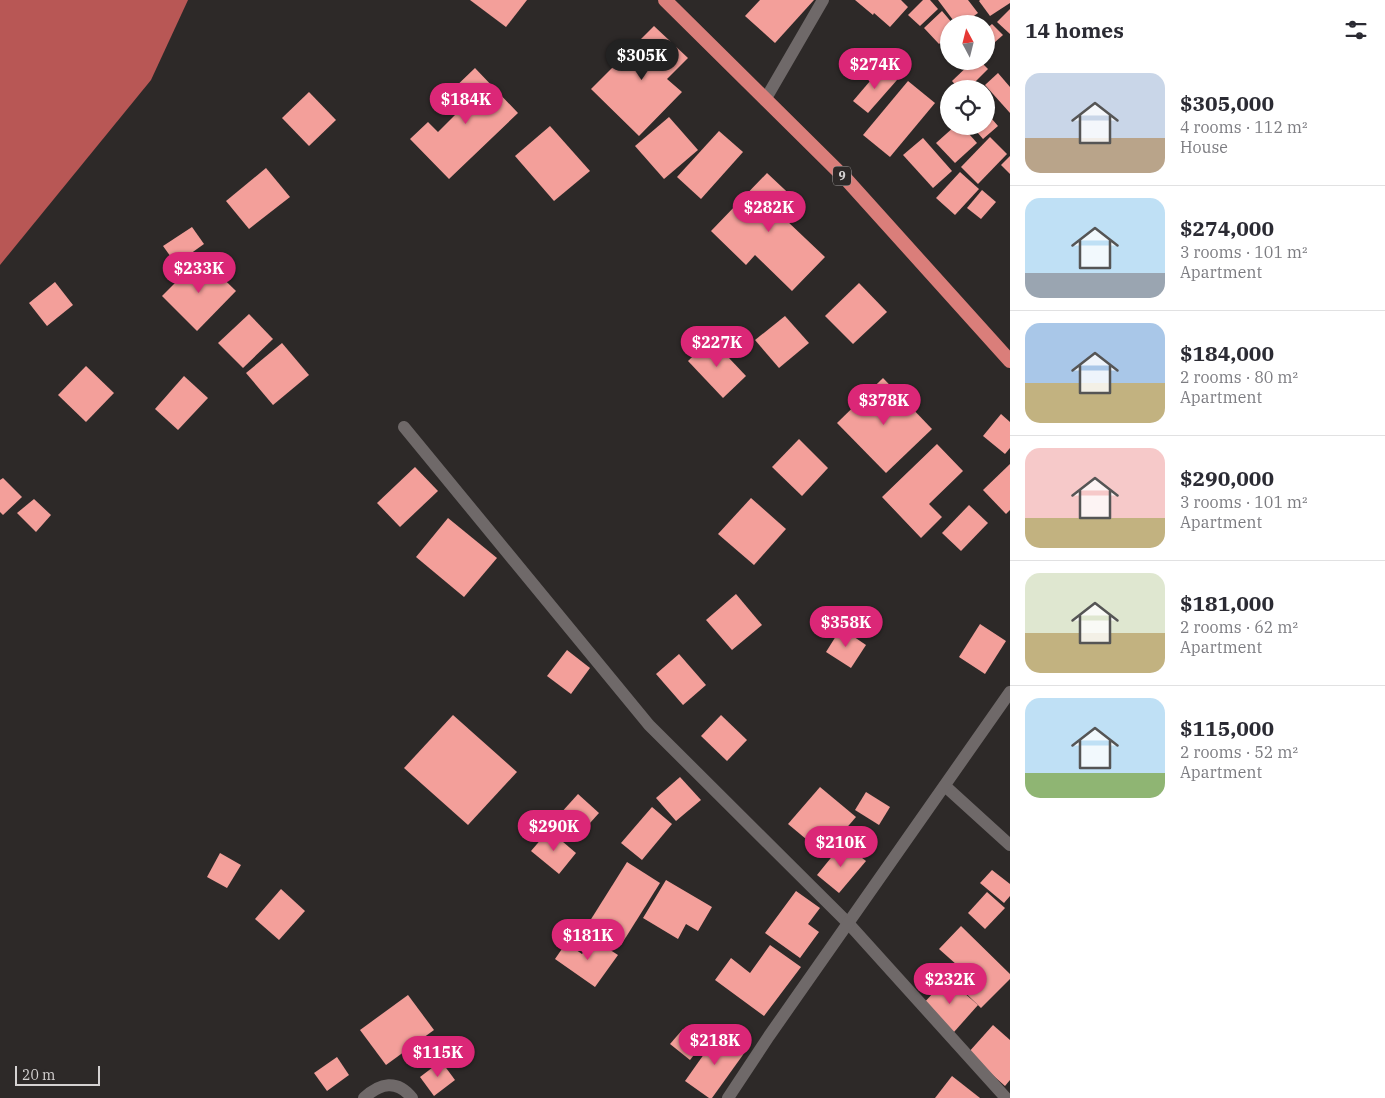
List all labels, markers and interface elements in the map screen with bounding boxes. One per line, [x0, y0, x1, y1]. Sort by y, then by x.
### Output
north arrow [940, 15, 995, 70]
map controls [940, 15, 995, 135]
text: 14 homes [1025, 16, 1124, 44]
icon: filters [1342, 16, 1370, 44]
pin: $305K [607, 38, 677, 81]
text: $305K [617, 45, 667, 65]
pin: $274K [840, 48, 910, 90]
text: $274K [850, 54, 900, 74]
button: locate [940, 80, 995, 135]
pin: $184K [431, 82, 501, 125]
text: $184K [441, 89, 491, 109]
text: $305,000 [1180, 89, 1274, 117]
icon: home [1065, 93, 1125, 153]
text: 4 rooms · 112 m² [1180, 117, 1308, 137]
text: House [1180, 137, 1228, 157]
road number: 9 [833, 167, 851, 186]
pin: $282K [734, 190, 804, 233]
text: $282K [744, 197, 794, 217]
text: $274,000 [1180, 214, 1274, 242]
icon: home [1065, 218, 1125, 278]
text: 3 rooms · 101 m² [1180, 242, 1308, 262]
pin: $233K [164, 252, 234, 294]
text: $233K [174, 258, 224, 278]
text: Apartment [1180, 262, 1262, 282]
pin: $227K [682, 326, 752, 368]
text: $227K [692, 332, 742, 352]
text: $184,000 [1180, 339, 1274, 367]
icon: home [1065, 343, 1125, 403]
text: 2 rooms · 80 m² [1180, 367, 1298, 387]
pin: $378K [849, 384, 919, 426]
text: Apartment [1180, 387, 1262, 407]
text: $378K [859, 390, 909, 410]
text: $290,000 [1180, 464, 1274, 492]
icon: home [1065, 468, 1125, 528]
text: 3 rooms · 101 m² [1180, 492, 1308, 512]
text: Apartment [1180, 512, 1262, 532]
text: $181,000 [1180, 589, 1274, 617]
icon: home [1065, 593, 1125, 653]
pin: $358K [811, 606, 881, 648]
text: $358K [821, 612, 871, 632]
text: 2 rooms · 62 m² [1180, 617, 1298, 637]
text: Apartment [1180, 637, 1262, 657]
text: $115,000 [1180, 714, 1274, 742]
icon: home [1065, 718, 1125, 778]
text: 2 rooms · 52 m² [1180, 742, 1298, 762]
text: Apartment [1180, 762, 1262, 782]
pin: $290K [519, 810, 589, 852]
text: $290K [529, 816, 579, 836]
pin: $210K [806, 826, 876, 868]
text: $210K [816, 832, 866, 852]
pin: $181K [553, 918, 623, 961]
text: $181K [563, 925, 613, 945]
pin: $232K [915, 962, 985, 1005]
text: $232K [925, 969, 975, 989]
pin: $218K [680, 1024, 750, 1066]
text: $218K [690, 1030, 740, 1050]
pin: $115K [403, 1036, 473, 1078]
text: $115K [413, 1042, 463, 1062]
scale bar [15, 1063, 100, 1086]
text: 20 m [22, 1066, 55, 1084]

